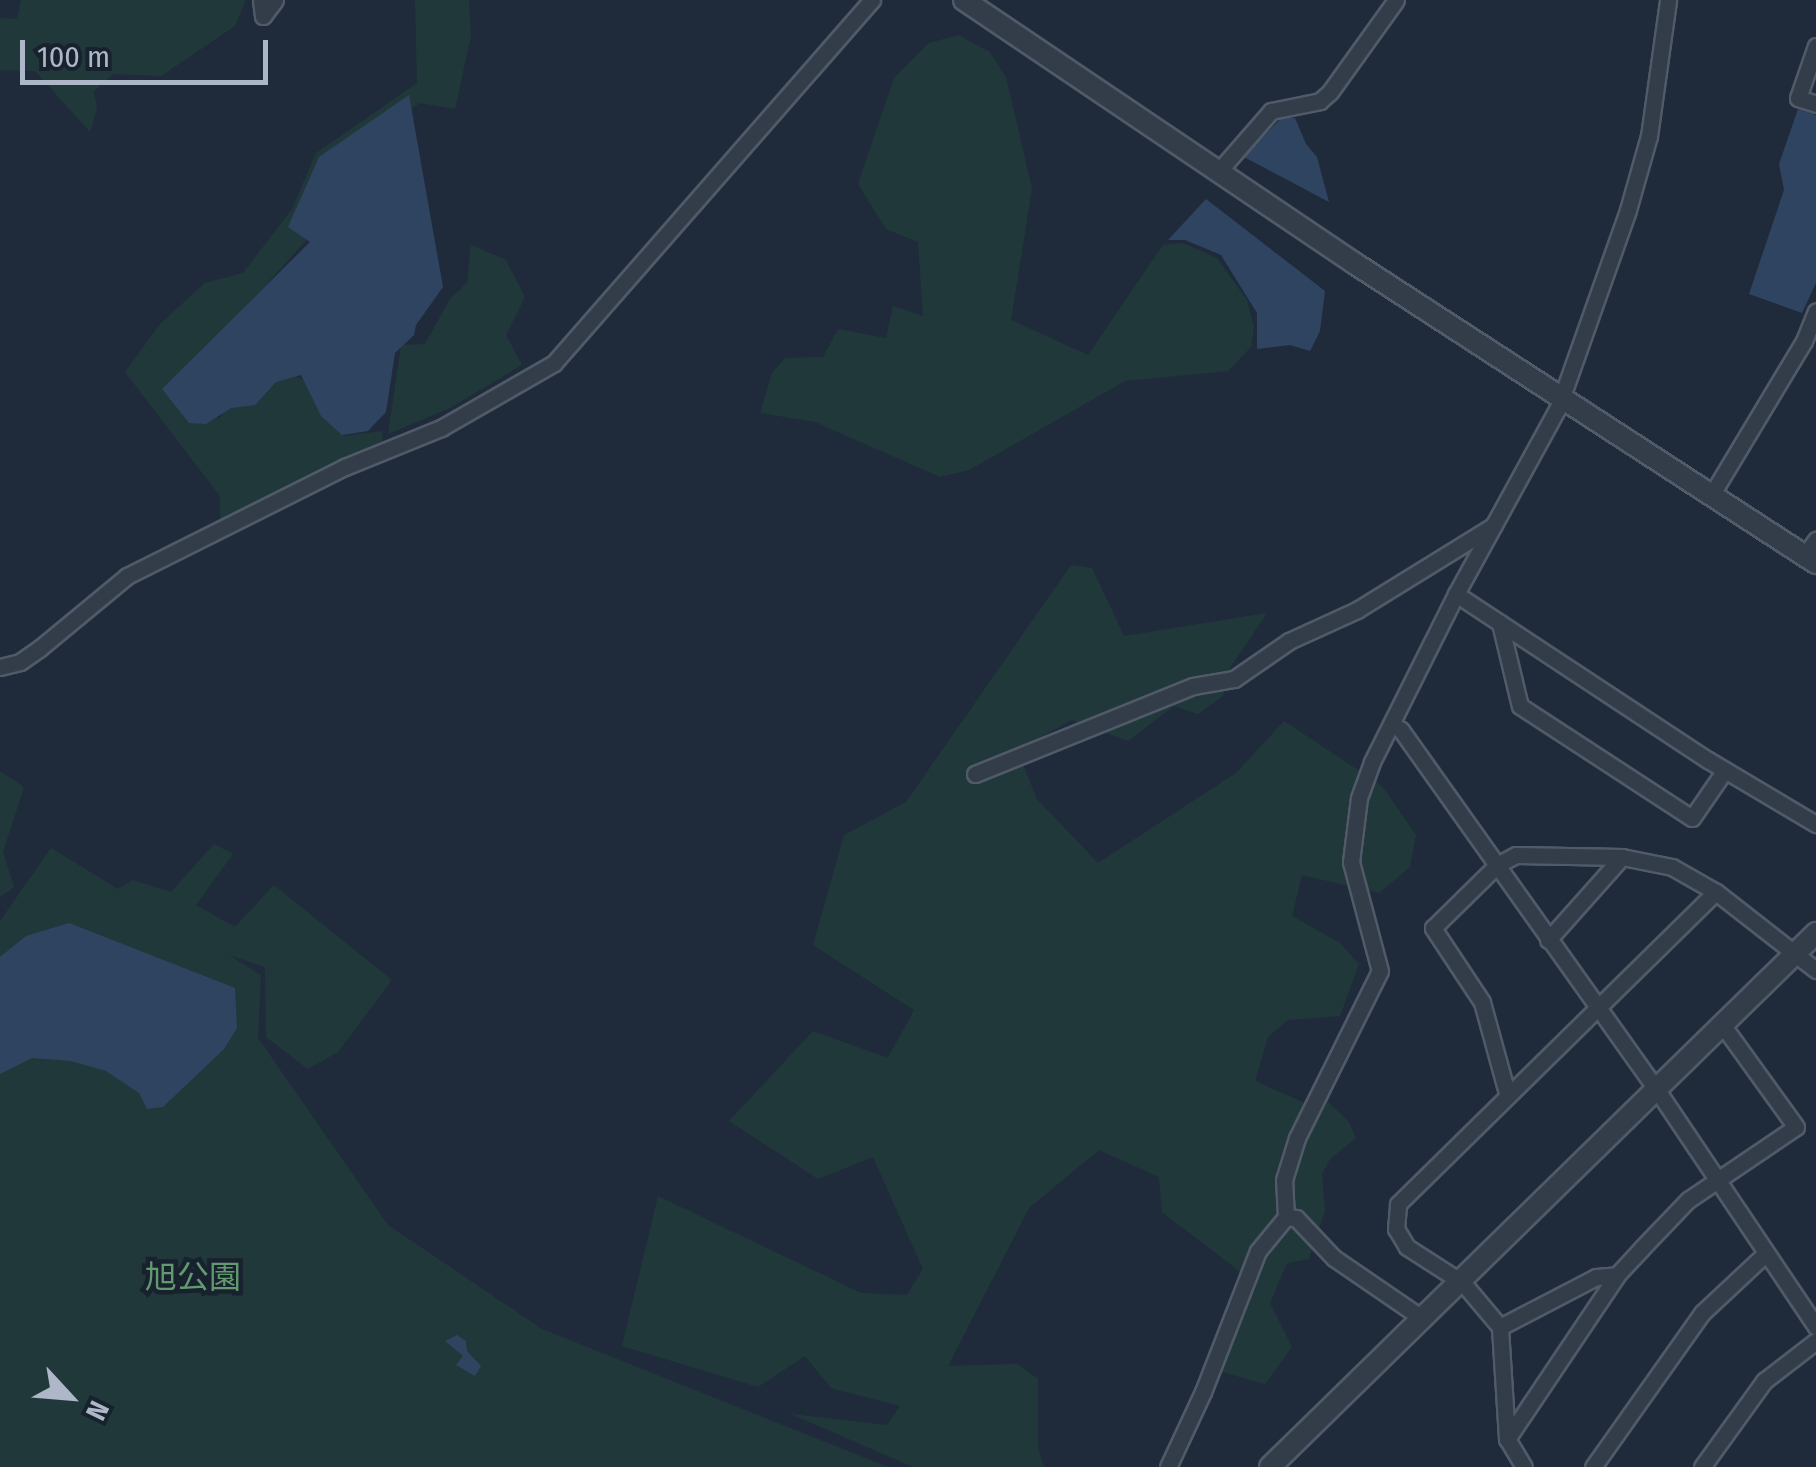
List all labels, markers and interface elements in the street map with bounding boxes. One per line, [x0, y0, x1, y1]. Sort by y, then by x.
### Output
scale bar [25, 20, 272, 82]
text: 100 m [37, 39, 110, 75]
park label: 旭公園 [145, 1258, 241, 1296]
north arrow [20, 1347, 120, 1447]
text: N [79, 1396, 116, 1425]

